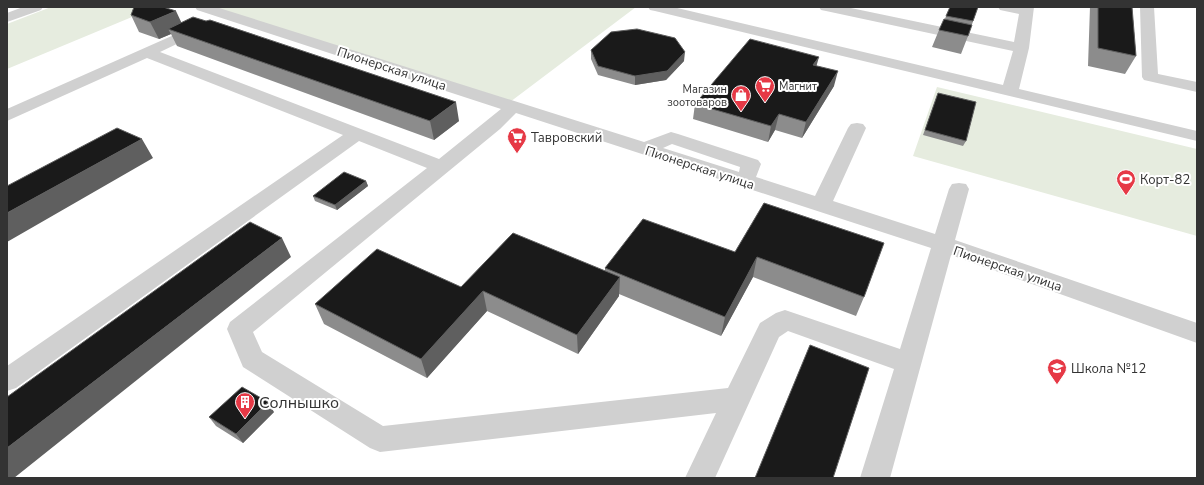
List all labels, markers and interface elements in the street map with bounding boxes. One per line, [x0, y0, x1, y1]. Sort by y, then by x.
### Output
street label: Пионерская улица [335, 43, 449, 95]
supermarket icon: Магнит [754, 75, 776, 103]
place label: Магнит [779, 79, 817, 94]
place label: Магазин зоотоваров [667, 82, 727, 110]
shop icon: Магазин зоотоваров [730, 84, 752, 112]
supermarket icon: Тавровский [506, 126, 528, 154]
place label: Тавровский [531, 129, 602, 147]
street label: Пионерская улица [643, 142, 757, 194]
sports icon: Корт-82 [1115, 168, 1137, 196]
place label: Корт-82 [1140, 171, 1190, 189]
street label: Пионерская улица [951, 242, 1064, 296]
school or university icon: Школа №12 [1046, 357, 1068, 385]
place label: Школа №12 [1071, 360, 1146, 378]
building icon: Солнышко [234, 391, 256, 419]
place label: Солнышко [259, 392, 339, 414]

